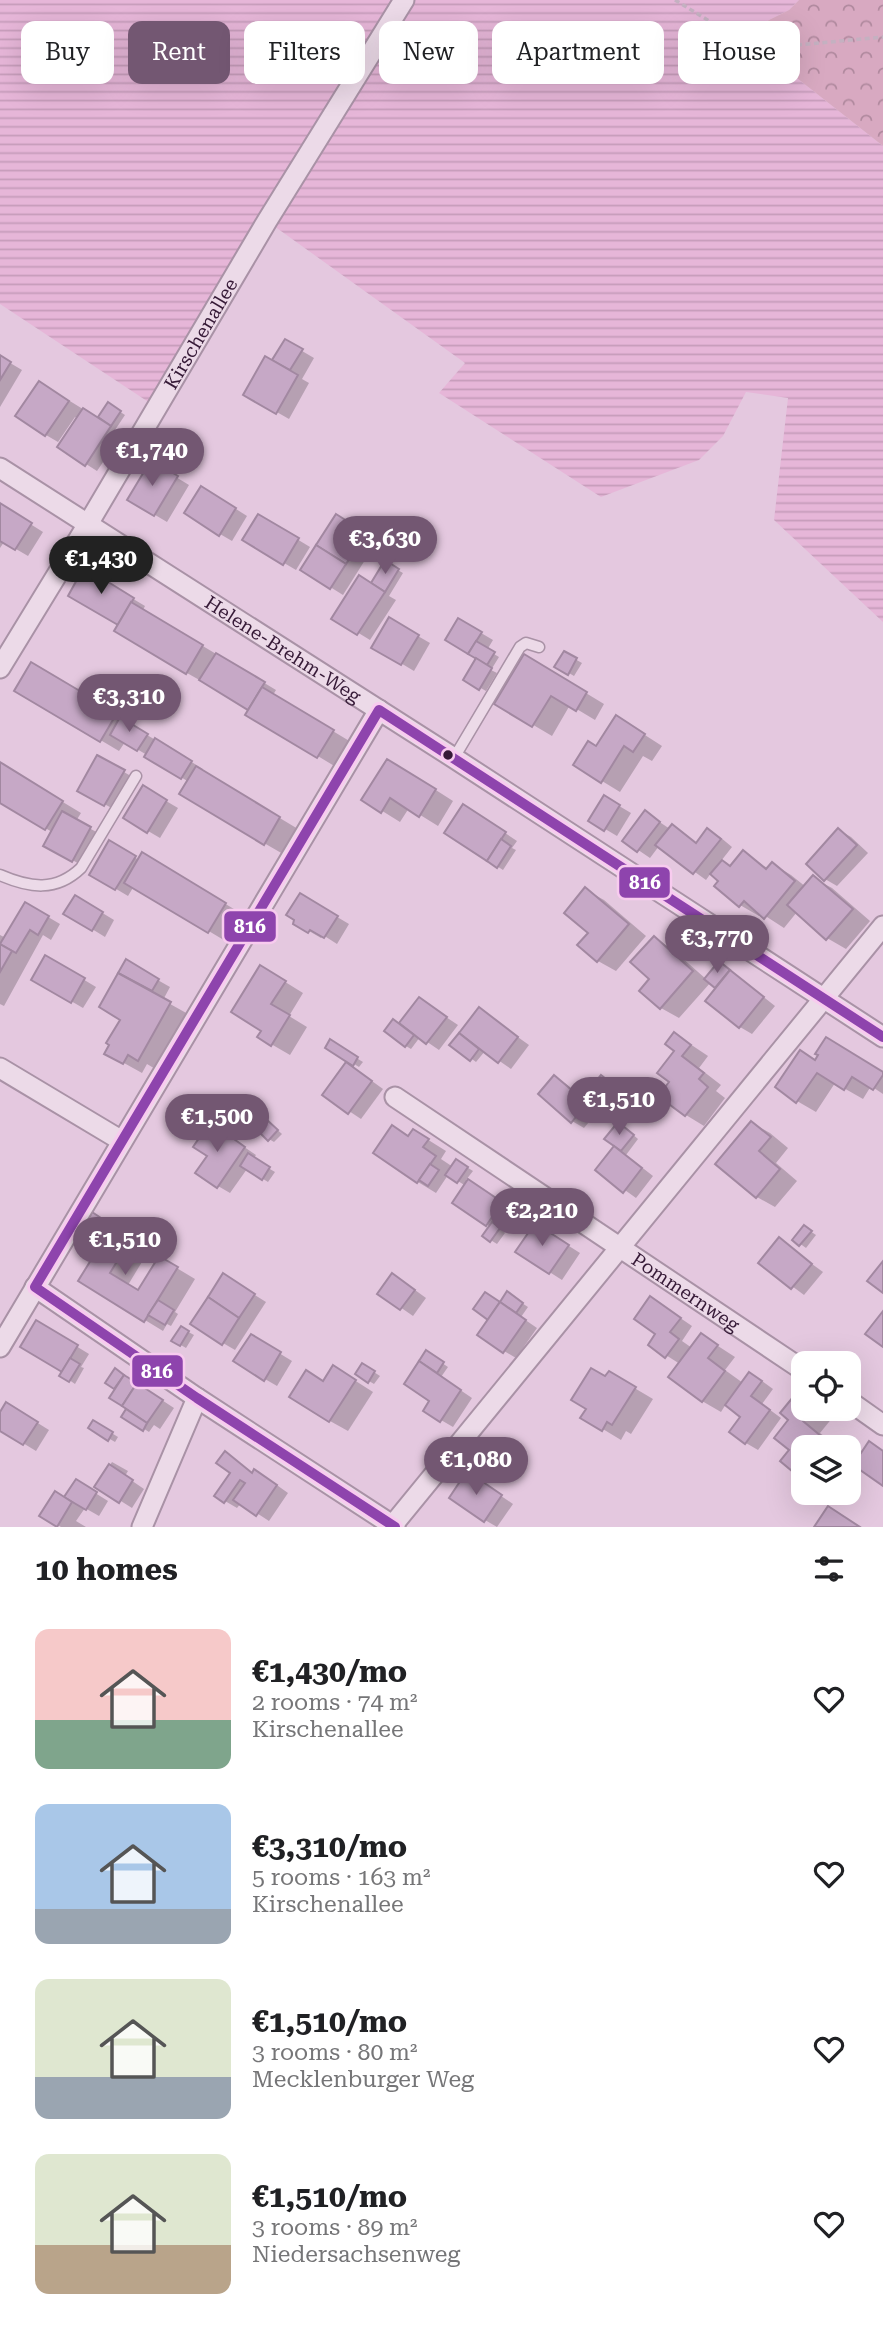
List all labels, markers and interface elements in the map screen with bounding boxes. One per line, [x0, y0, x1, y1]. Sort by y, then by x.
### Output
chip: Buy [21, 21, 114, 84]
chip: Rent [128, 21, 230, 84]
chip: Filters [244, 21, 365, 84]
chip: New [379, 21, 478, 84]
chip: Apartment [492, 21, 664, 84]
chip: House [678, 21, 800, 84]
street label: Kirschenallee [159, 274, 242, 393]
pin: €1,740 [95, 428, 209, 488]
text: €1,740 [116, 437, 188, 464]
pin: €3,630 [328, 516, 442, 576]
text: €3,630 [349, 525, 421, 552]
pin: €1,430 [44, 536, 158, 596]
text: €1,430 [65, 545, 137, 572]
street label: Helene-Brehm-Weg [201, 590, 366, 707]
pin: €3,310 [72, 674, 186, 734]
text: €3,310 [93, 683, 165, 710]
unlabelled marker [441, 748, 455, 762]
line badge: 816 [618, 866, 671, 899]
text: 816 [629, 871, 661, 894]
line badge: 816 [223, 910, 277, 943]
text: 816 [234, 915, 266, 938]
pin: €3,770 [660, 916, 774, 975]
text: €3,770 [681, 924, 753, 951]
pin: €1,510 [562, 1078, 676, 1137]
text: €1,510 [583, 1086, 655, 1113]
pin: €1,500 [160, 1094, 274, 1154]
text: €1,500 [181, 1103, 253, 1130]
pin: €2,210 [485, 1188, 599, 1248]
text: €2,210 [506, 1197, 578, 1224]
pin: €1,510 [68, 1218, 182, 1277]
text: €1,510 [89, 1226, 161, 1253]
street label: Pommernweg [628, 1247, 744, 1336]
map controls [791, 1351, 861, 1505]
button: locate [791, 1351, 861, 1421]
line badge: 816 [131, 1354, 184, 1388]
text: 816 [141, 1360, 173, 1383]
button: layers [791, 1435, 861, 1505]
pin: €1,080 [419, 1438, 533, 1497]
text: €1,080 [440, 1446, 512, 1473]
icon: filters [810, 1550, 848, 1588]
text: 10 homes [35, 1552, 178, 1587]
text: €1,430/mo [252, 1654, 407, 1689]
icon: home [91, 1657, 175, 1741]
icon: heart [810, 1680, 848, 1718]
text: 2 rooms · 74 m² [252, 1689, 418, 1716]
text: Kirschenallee [252, 1716, 404, 1743]
text: €3,310/mo [252, 1829, 407, 1864]
icon: home [91, 1832, 175, 1916]
icon: heart [810, 1855, 848, 1893]
text: 5 rooms · 163 m² [252, 1864, 430, 1891]
text: Kirschenallee [252, 1891, 404, 1918]
text: €1,510/mo [252, 2004, 407, 2039]
icon: home [91, 2007, 175, 2091]
icon: heart [810, 2030, 848, 2068]
text: 3 rooms · 80 m² [252, 2039, 418, 2066]
text: Mecklenburger Weg [252, 2066, 474, 2093]
text: €1,510/mo [252, 2179, 407, 2214]
icon: home [91, 2182, 175, 2266]
icon: heart [810, 2205, 848, 2243]
text: 3 rooms · 89 m² [252, 2214, 418, 2241]
text: Niedersachsenweg [252, 2241, 460, 2268]

